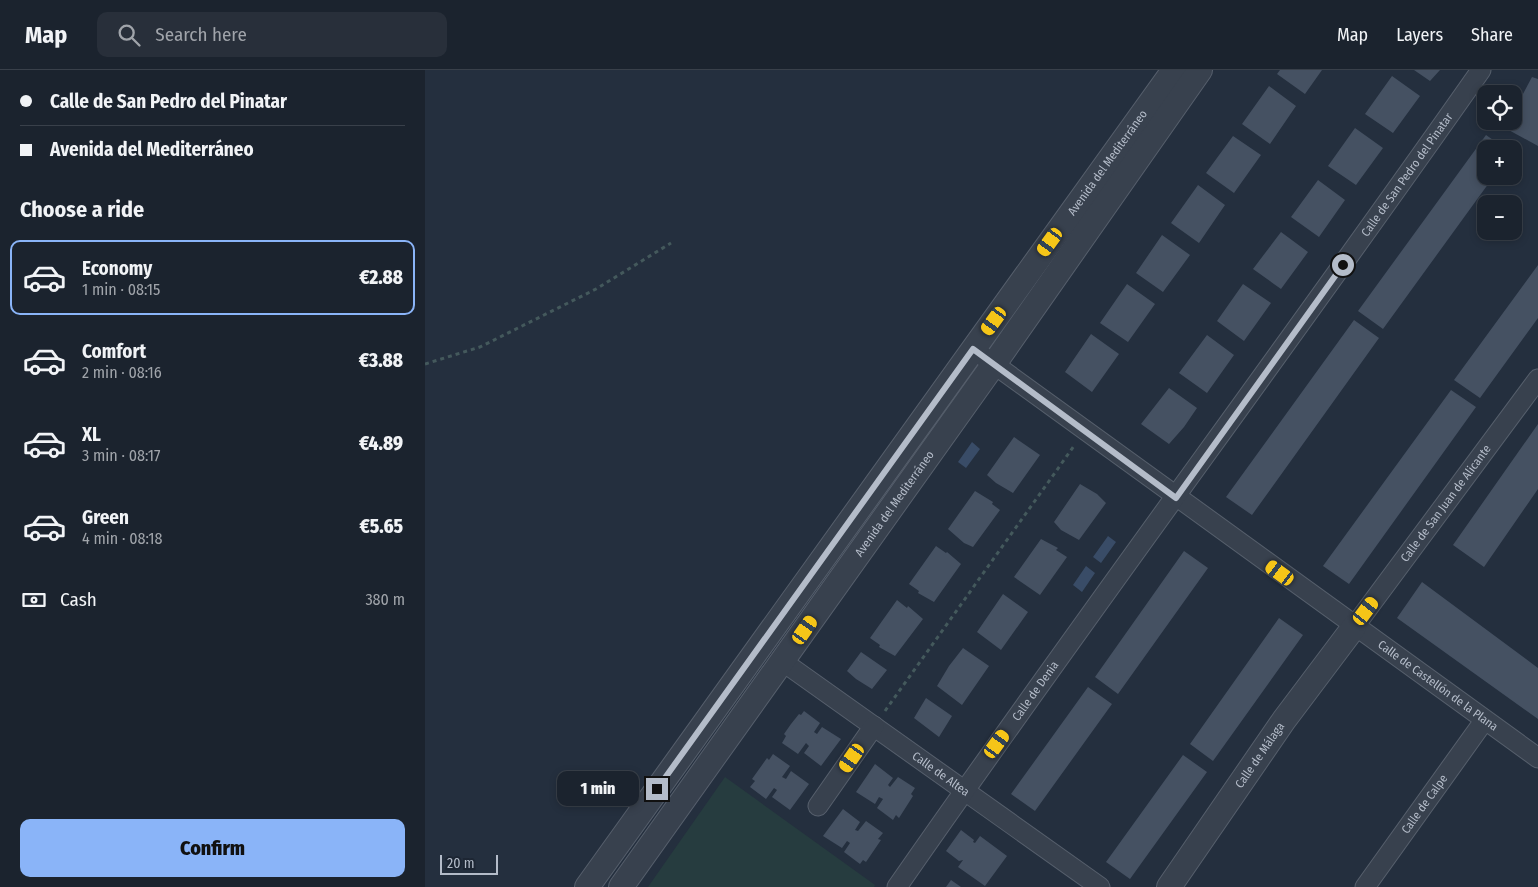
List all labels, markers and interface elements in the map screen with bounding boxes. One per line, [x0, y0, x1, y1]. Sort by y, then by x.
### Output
search box [97, 12, 447, 57]
text: Map [25, 21, 67, 49]
icon: search [115, 21, 143, 49]
text: Search here [155, 23, 247, 46]
text: Map [1337, 24, 1368, 46]
text: Layers [1396, 24, 1443, 46]
text: Share [1471, 24, 1513, 46]
map controls [1477, 85, 1522, 240]
button: locate [1477, 85, 1522, 130]
text: Calle de San Pedro del Pinatar [50, 90, 287, 113]
street label: Avenida del Mediterráneo [1065, 107, 1150, 218]
street label: Calle de San Pedro del Pinatar [1358, 110, 1456, 239]
text: Avenida del Mediterráneo [50, 138, 254, 161]
button: + [1477, 140, 1522, 185]
button: − [1477, 195, 1522, 240]
text: Choose a ride [20, 196, 144, 223]
car [1035, 225, 1064, 259]
route start [1332, 254, 1354, 276]
icon: car [22, 255, 67, 300]
text: Economy [82, 257, 152, 280]
text: €2.88 [359, 266, 403, 289]
text: 1 min · 08:15 [82, 280, 160, 299]
car [979, 304, 1008, 338]
icon: car [22, 338, 67, 383]
text: Comfort [82, 340, 146, 363]
text: €3.88 [359, 349, 403, 372]
text: 2 min · 08:16 [82, 363, 162, 382]
icon: car [22, 421, 67, 466]
text: XL [82, 423, 101, 446]
text: €4.89 [359, 432, 403, 455]
street label: Calle de San Juan de Alicante [1398, 442, 1494, 565]
text: 3 min · 08:17 [82, 446, 160, 465]
street label: Avenida del Mediterráneo [852, 448, 937, 559]
icon: car [22, 504, 67, 549]
text: Green [82, 506, 129, 529]
text: €5.65 [359, 515, 403, 538]
text: 4 min · 08:18 [82, 529, 163, 548]
car [1263, 558, 1296, 588]
icon: cash [20, 586, 48, 614]
text: Cash [60, 588, 97, 611]
text: 380 m [365, 590, 405, 609]
car [1350, 595, 1381, 627]
car [790, 613, 819, 647]
street label: Calle de Castellón de la Plana [1375, 637, 1501, 734]
street label: Calle de Denia [1009, 658, 1062, 724]
street label: Calle de Málaga [1232, 720, 1287, 791]
car [982, 727, 1011, 761]
car [837, 741, 866, 775]
street label: Calle de Altea [910, 749, 972, 799]
callout: 1 min [557, 772, 639, 806]
street label: Calle de Calpe [1399, 772, 1450, 836]
route end [646, 778, 668, 800]
text: 1 min [581, 779, 615, 798]
button: Confirm [20, 819, 405, 877]
scale bar [440, 852, 497, 875]
text: 20 m [447, 855, 475, 872]

